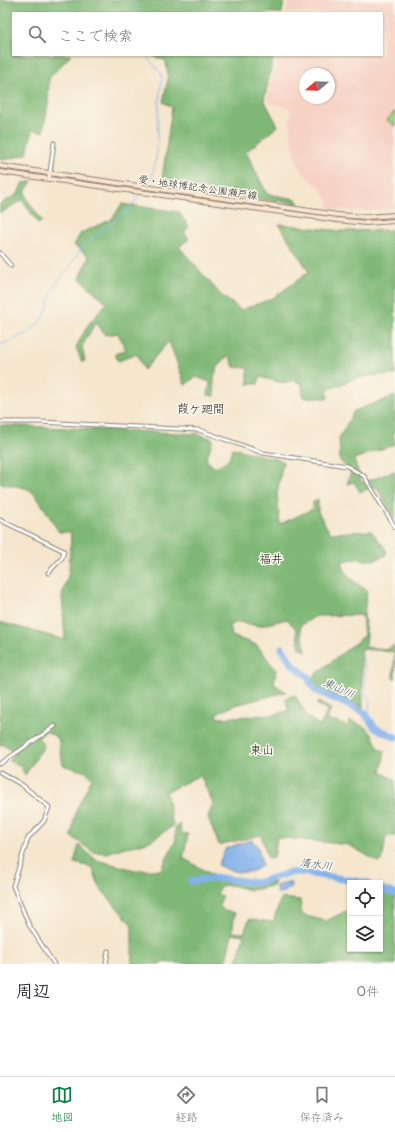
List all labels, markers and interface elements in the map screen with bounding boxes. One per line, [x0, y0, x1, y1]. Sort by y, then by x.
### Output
search box [12, 12, 383, 56]
icon: search [26, 23, 48, 45]
text: ここで検索 [58, 23, 133, 46]
north arrow [299, 68, 335, 104]
street label: 愛・地球博記念公園瀬戸線 [138, 171, 259, 202]
district label: 葭ケ廻間 [177, 399, 225, 417]
district label: 福井 [259, 549, 283, 567]
water label: 東山川 [321, 673, 358, 702]
district label: 東山 [250, 740, 274, 758]
water label: 清水川 [299, 853, 333, 874]
map controls [347, 880, 383, 952]
button: locate [347, 880, 383, 916]
button: layers [347, 916, 383, 952]
text: 周辺 [16, 977, 50, 1003]
text: 0件 [356, 981, 379, 1000]
tab: 地図 [51, 1084, 73, 1125]
tab: 経路 [175, 1084, 197, 1125]
tab: 保存済み [300, 1084, 344, 1125]

